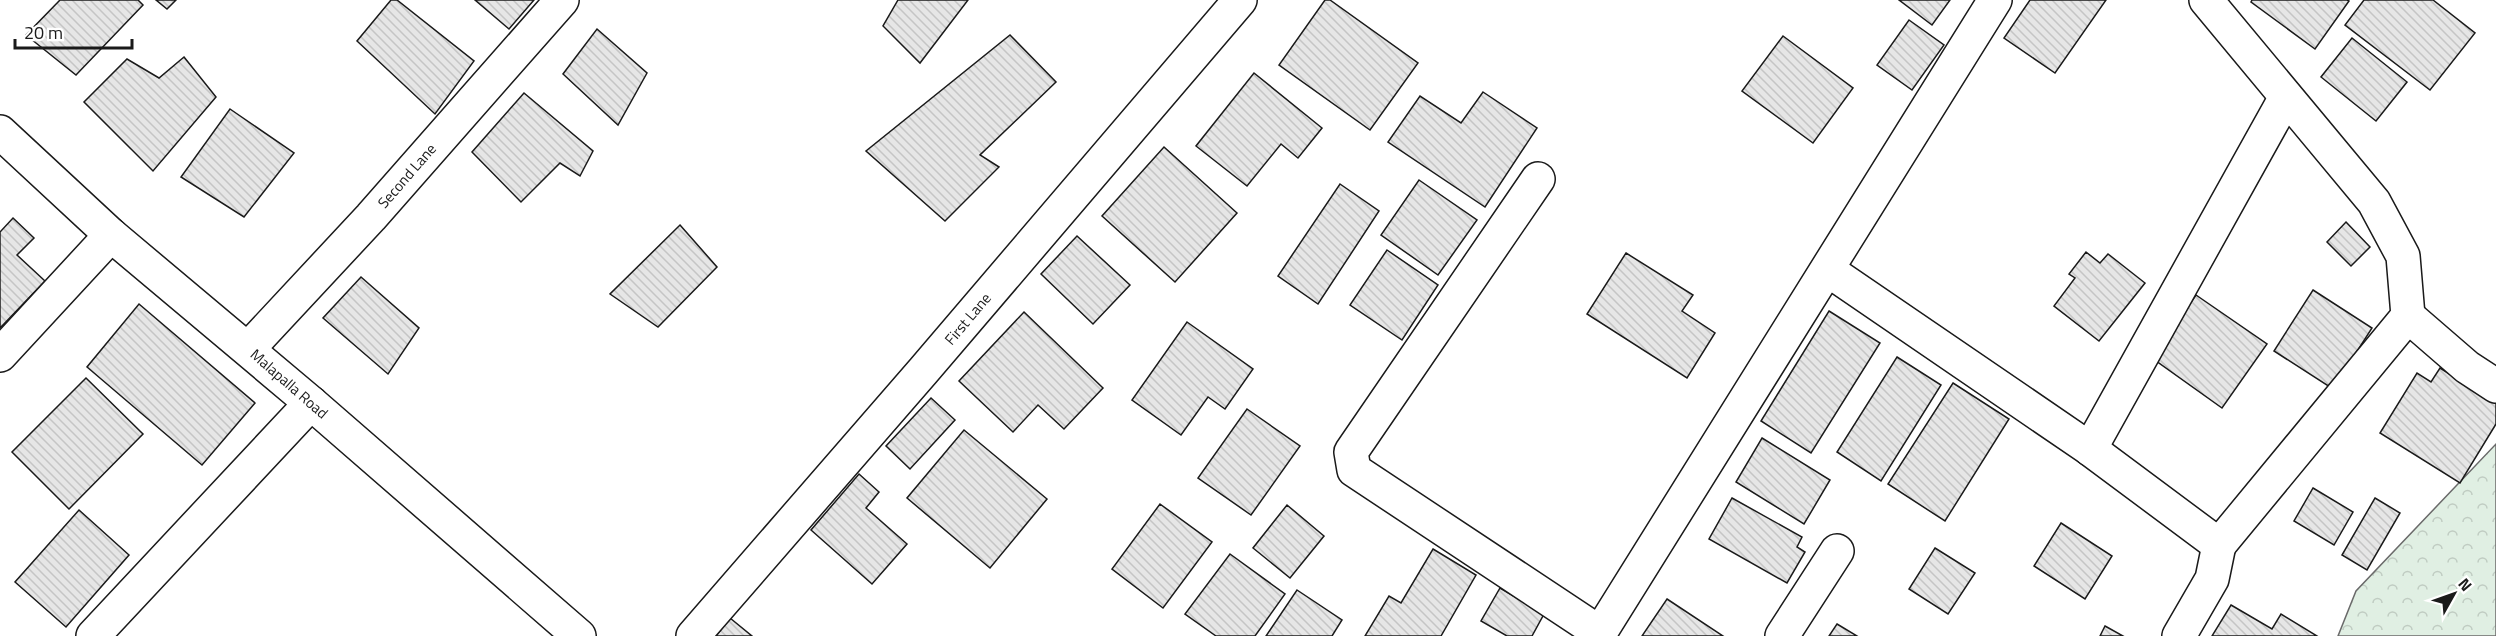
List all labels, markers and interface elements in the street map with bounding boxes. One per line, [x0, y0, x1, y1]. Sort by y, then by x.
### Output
scale bar [15, 12, 132, 50]
text: 20 m [24, 19, 63, 46]
street label: Second Lane [372, 138, 441, 213]
street label: First Lane [939, 287, 996, 350]
street label: Malapalla Road [245, 343, 333, 424]
north arrow [2424, 564, 2484, 624]
text: N [2453, 572, 2478, 596]

